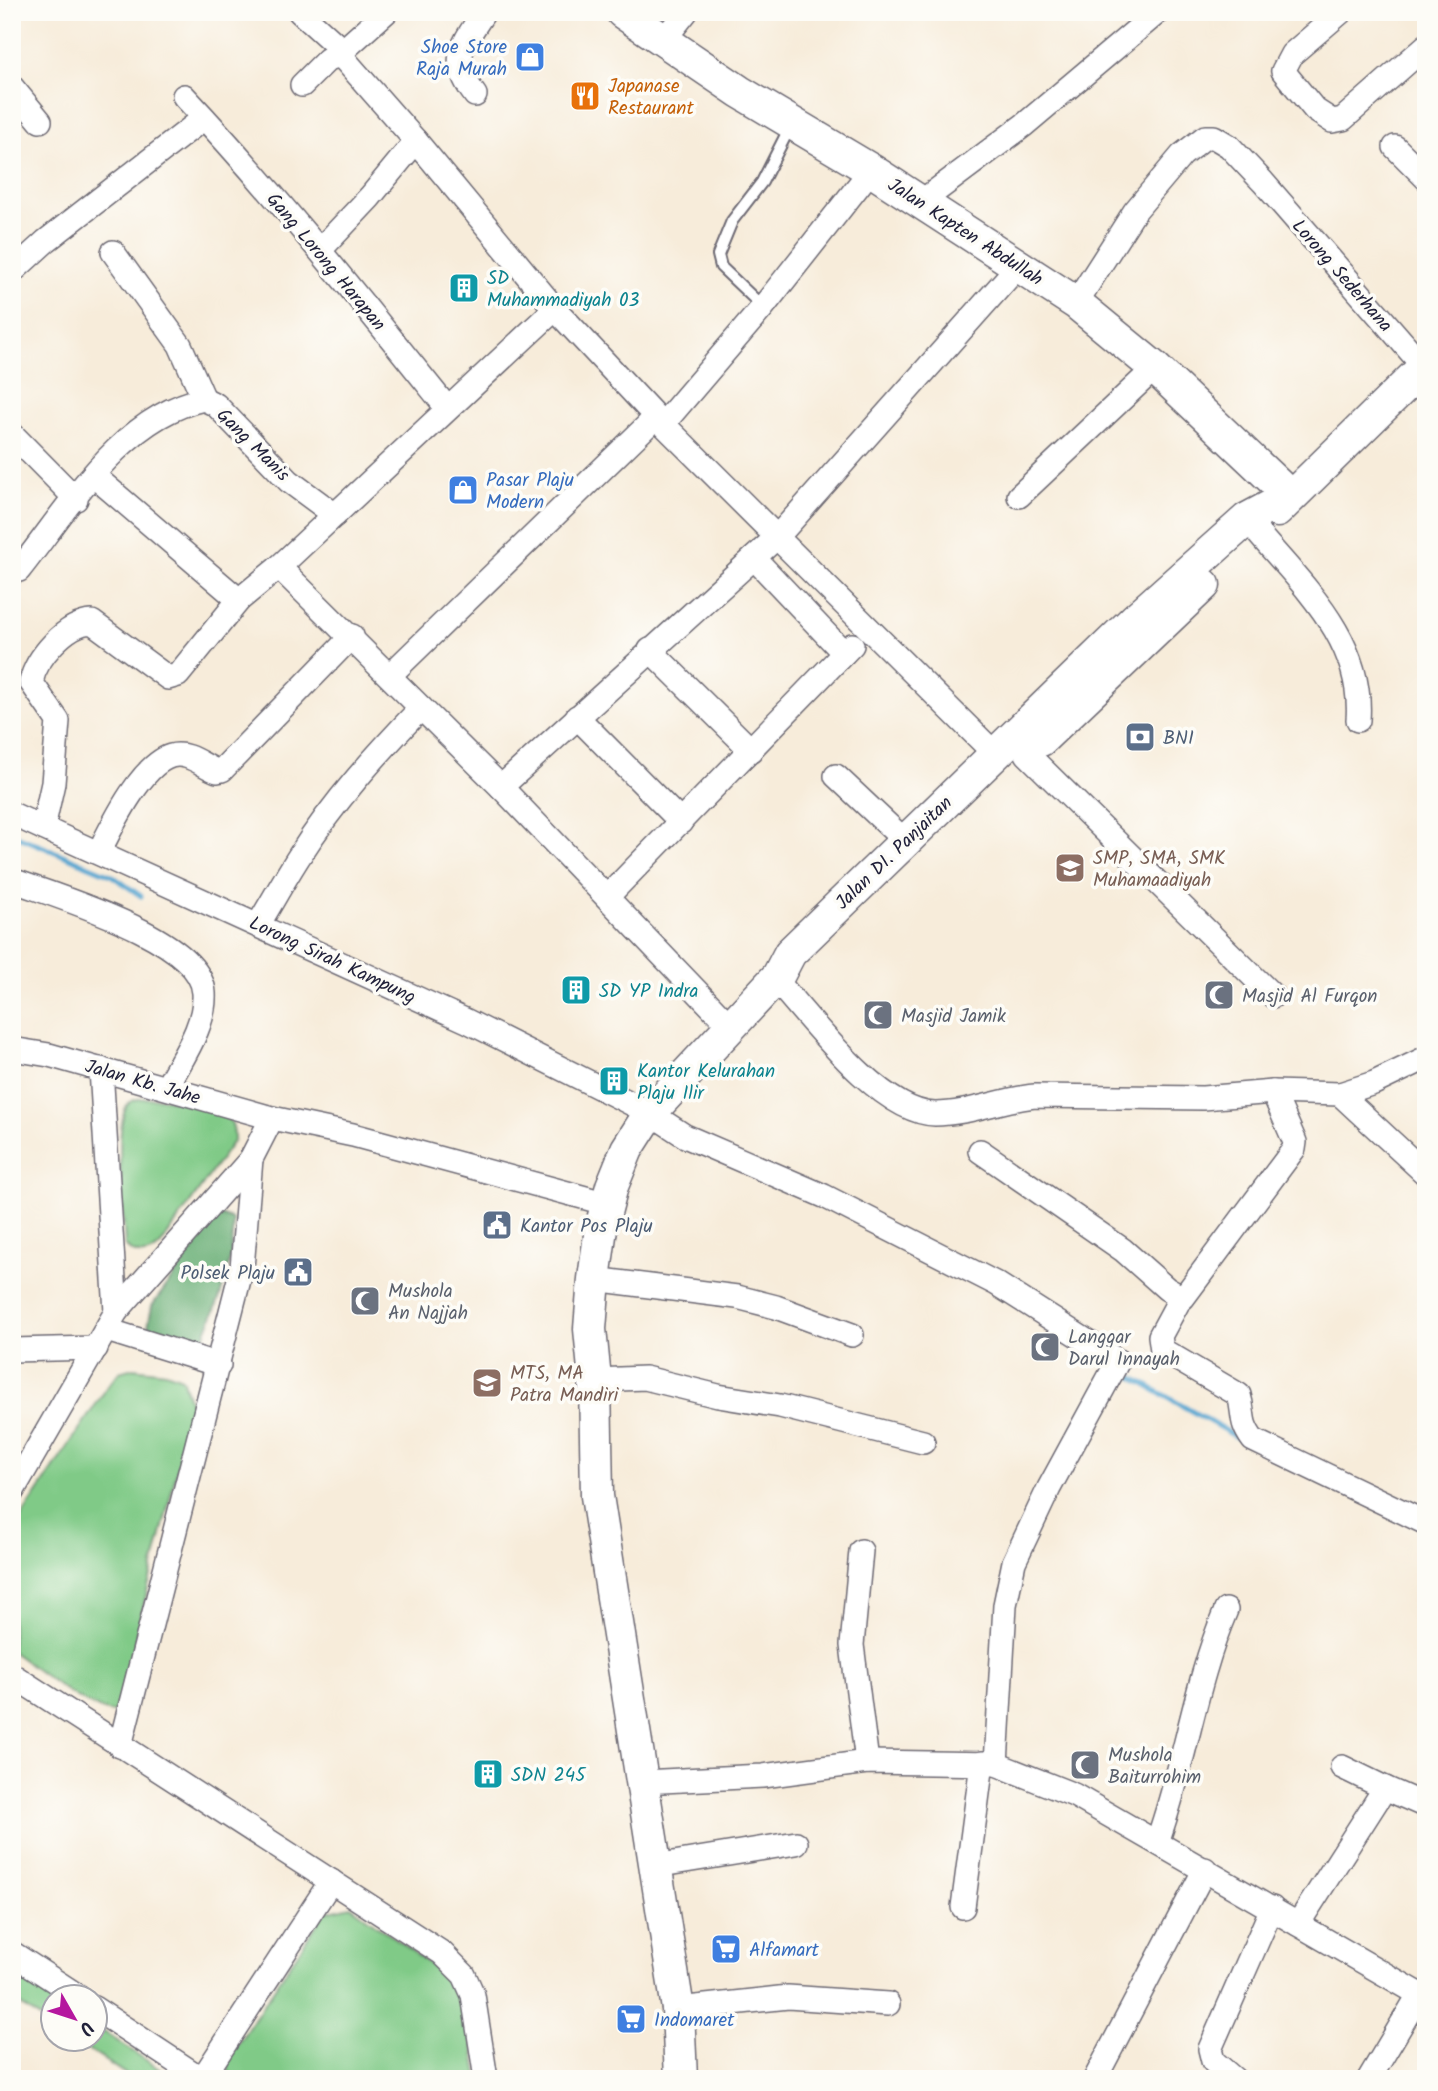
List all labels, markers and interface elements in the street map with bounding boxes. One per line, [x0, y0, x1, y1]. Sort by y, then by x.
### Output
place label: Shoe Store Raja Murah [416, 33, 507, 85]
shop icon: Shoe Store Raja Murah [513, 40, 547, 74]
place label: Japanase Restaurant [608, 72, 694, 124]
restaurant icon: Japanase Restaurant [568, 79, 602, 113]
street label: Jalan Kapten Abdullah [881, 171, 1049, 294]
street label: Gang Lorong Harapan [258, 186, 393, 338]
street label: Lorong Sederhana [1284, 213, 1399, 340]
place label: SD Muhammadiyah 03 [487, 264, 640, 316]
building icon: SD Muhammadiyah 03 [447, 271, 481, 305]
street label: Gang Manis [209, 402, 296, 489]
place label: Pasar Plaju Modern [486, 466, 574, 518]
shop icon: Pasar Plaju Modern [446, 473, 480, 507]
bank icon: BNI [1123, 720, 1157, 754]
place label: BNI [1163, 724, 1194, 754]
street label: Jalan DI. Panjaitan [829, 789, 960, 918]
place label: SMP, SMA, SMK Muhamaadiyah [1093, 844, 1226, 896]
school or university icon: SMP, SMA, SMK Muhamaadiyah [1053, 851, 1087, 885]
street label: Lorong Sirah Kampung [244, 909, 420, 1013]
building icon: SD YP Indra [559, 973, 593, 1007]
place label: SD YP Indra [599, 977, 699, 1007]
mosque icon: Masjid Al Furqon [1202, 978, 1236, 1012]
place label: Masjid Al Furqon [1242, 982, 1377, 1012]
mosque icon: Masjid Jamik [861, 998, 895, 1032]
place label: Masjid Jamik [901, 1002, 1006, 1032]
street label: Jalan Kb. Jahe [81, 1052, 204, 1114]
place label: Kantor Kelurahan Plaju Ilir [637, 1057, 775, 1109]
building icon: Kantor Kelurahan Plaju Ilir [597, 1064, 631, 1098]
public building icon: Kantor Pos Plaju [480, 1208, 514, 1242]
place label: Kantor Pos Plaju [520, 1212, 653, 1242]
public building icon: Polsek Plaju [281, 1255, 315, 1289]
place label: Polsek Plaju [180, 1259, 275, 1289]
place label: Mushola An Najjah [388, 1277, 468, 1329]
mosque icon: Mushola An Najjah [348, 1284, 382, 1318]
place label: Langgar Darul Innayah [1068, 1323, 1180, 1375]
mosque icon: Langgar Darul Innayah [1028, 1330, 1062, 1364]
place label: MTS, MA Patra Mandiri [510, 1359, 620, 1411]
school or university icon: MTS, MA Patra Mandiri [470, 1366, 504, 1400]
place label: Mushola Baiturrohim [1108, 1741, 1201, 1793]
mosque icon: Mushola Baiturrohim [1068, 1748, 1102, 1782]
building icon: SDN 245 [471, 1757, 505, 1791]
place label: SDN 245 [511, 1761, 587, 1791]
supermarket icon: Alfamart [709, 1932, 743, 1966]
place label: Alfamart [749, 1936, 820, 1966]
north arrow [38, 1982, 108, 2052]
supermarket icon: Indomaret [614, 2002, 648, 2036]
place label: Indomaret [654, 2006, 735, 2036]
text: U [70, 2014, 101, 2042]

